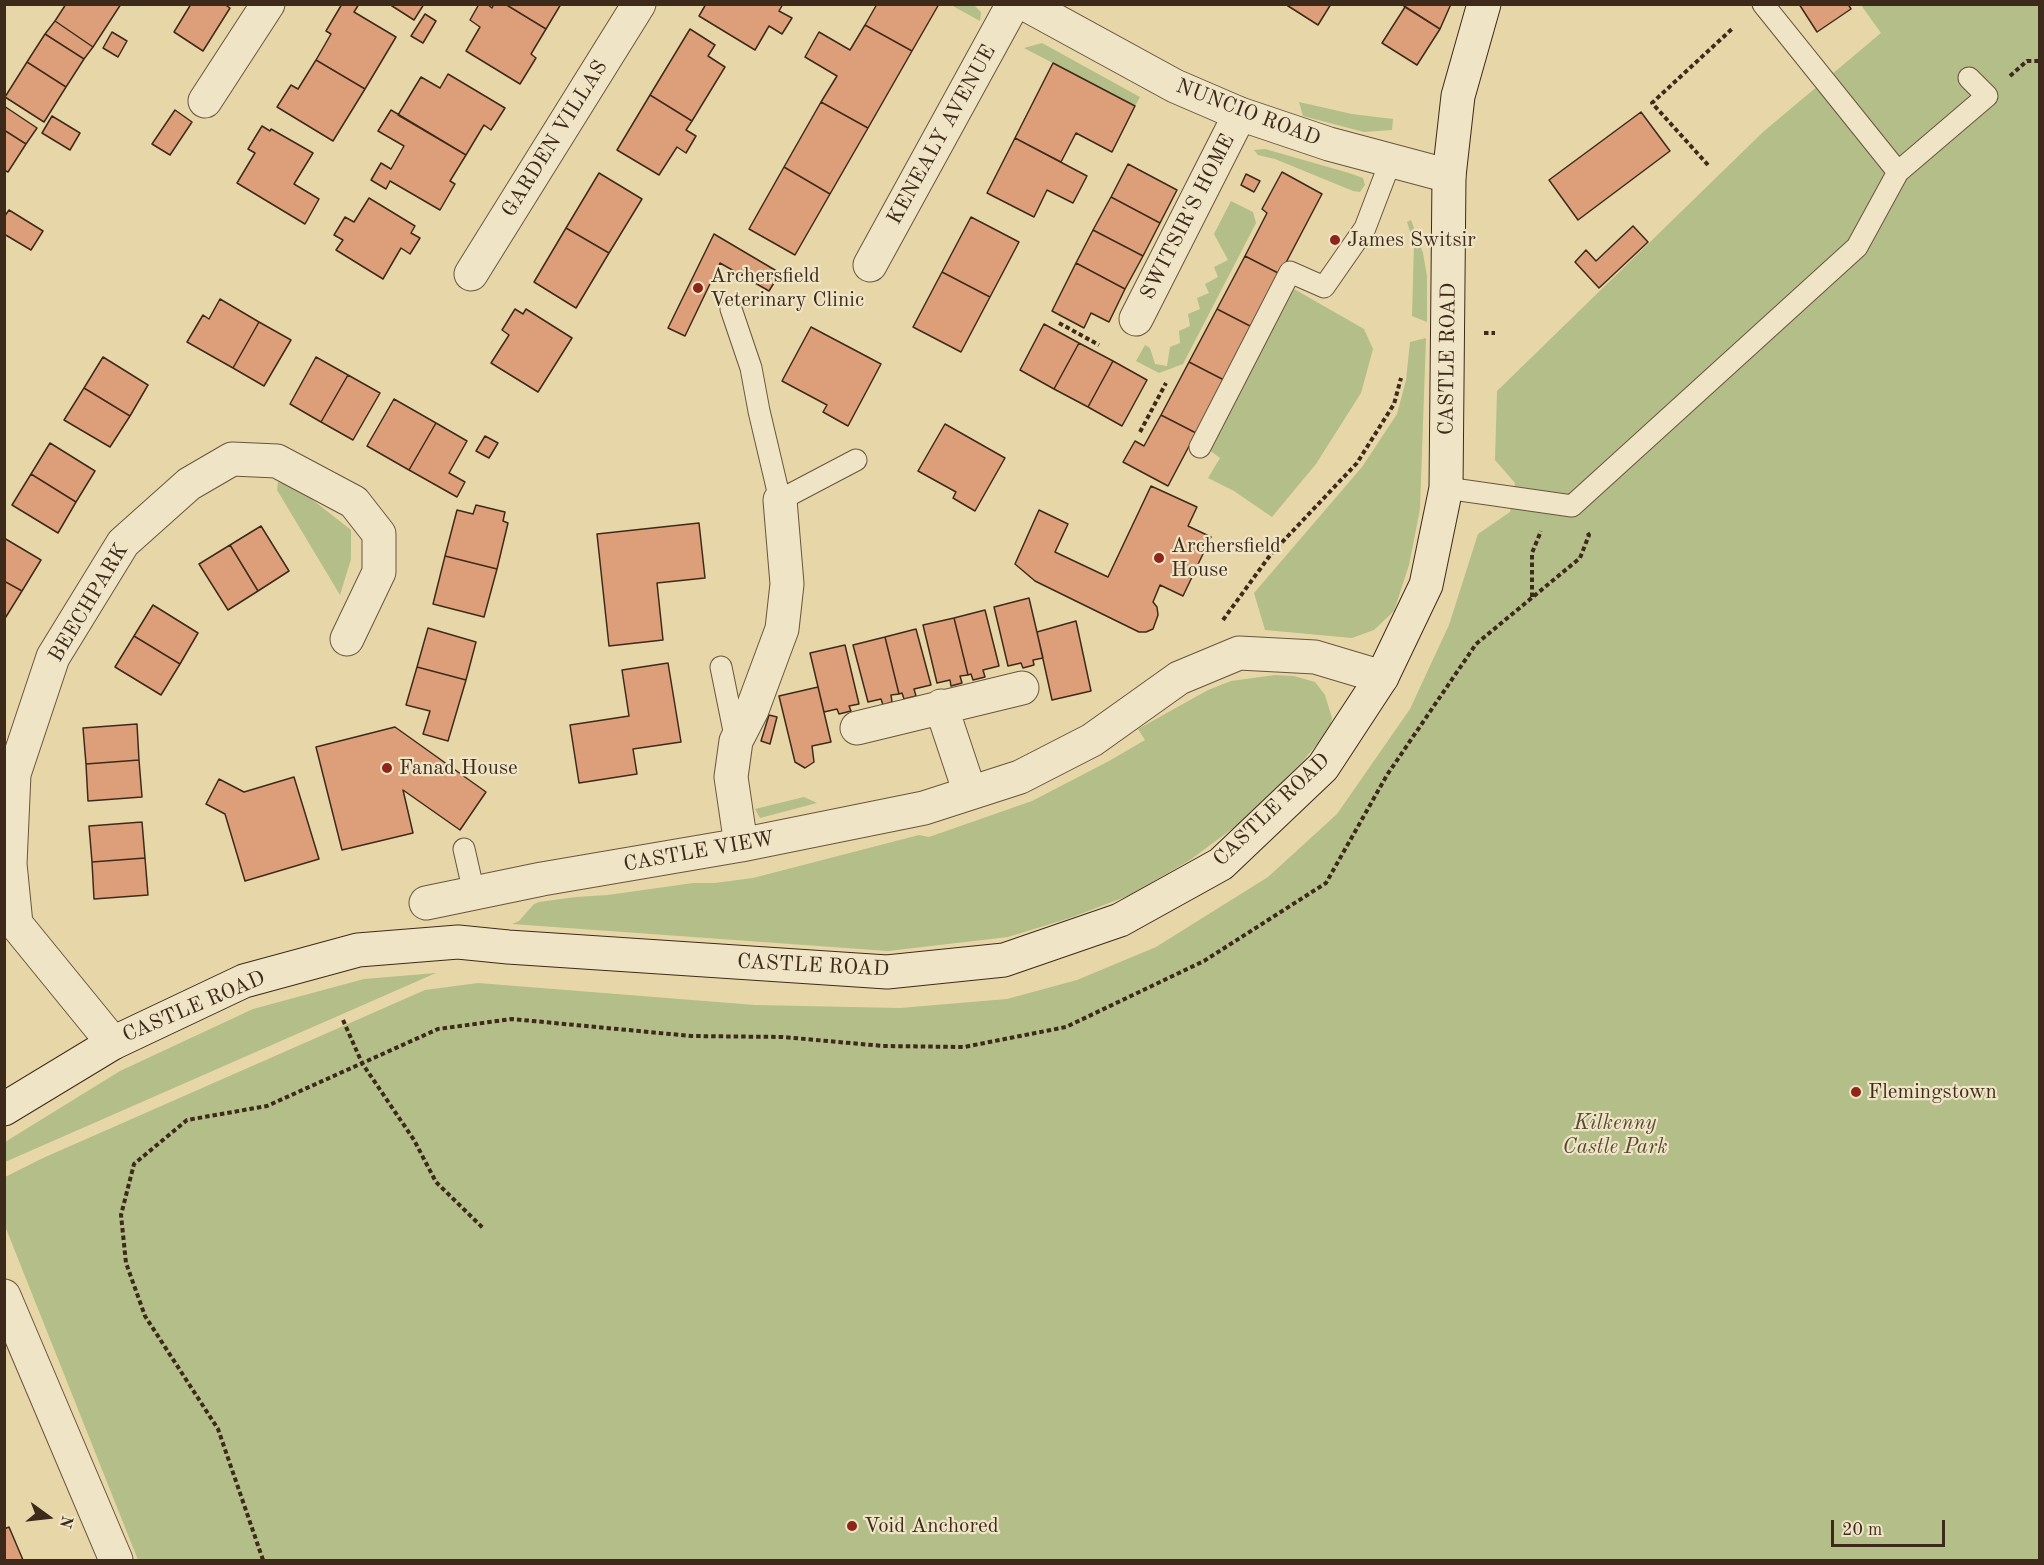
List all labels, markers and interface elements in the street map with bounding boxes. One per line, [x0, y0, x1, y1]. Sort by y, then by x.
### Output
street label: KENEALY AVENUE [882, 41, 1002, 229]
street label: GARDEN VILLAS [497, 56, 613, 222]
street label: NUNCIO ROAD [1172, 74, 1324, 152]
street label: SWITSIR'S HOME [1135, 130, 1241, 304]
place label: James Switsir [1347, 227, 1476, 253]
marker: James Switsir [1328, 233, 1342, 247]
place label: Archersfield Veterinary Clinic [710, 263, 864, 313]
marker: Archersfield Veterinary Clinic [691, 281, 705, 295]
street label: CASTLE ROAD [1434, 283, 1462, 435]
place label: Archersfield House [1171, 533, 1281, 583]
street label: BEECHPARK [44, 539, 134, 667]
marker: Archersfield House [1152, 551, 1166, 565]
street label: CASTLE ROAD [1208, 748, 1336, 872]
place label: Fanad House [399, 755, 518, 781]
marker: Fanad House [380, 761, 394, 775]
street label: CASTLE VIEW [622, 826, 776, 878]
street label: CASTLE ROAD [736, 949, 890, 983]
street label: CASTLE ROAD [119, 966, 269, 1048]
place label: Flemingstown [1868, 1079, 1997, 1105]
marker: Flemingstown [1849, 1085, 1863, 1099]
park label: Kilkenny Castle Park [1563, 1110, 1667, 1160]
north arrow [18, 1487, 78, 1547]
scale bar [1834, 1508, 1948, 1546]
place label: Void Anchored [864, 1513, 999, 1539]
text: N [56, 1514, 75, 1530]
marker: Void Anchored [845, 1519, 859, 1533]
text: 20 m [1842, 1521, 1882, 1539]

